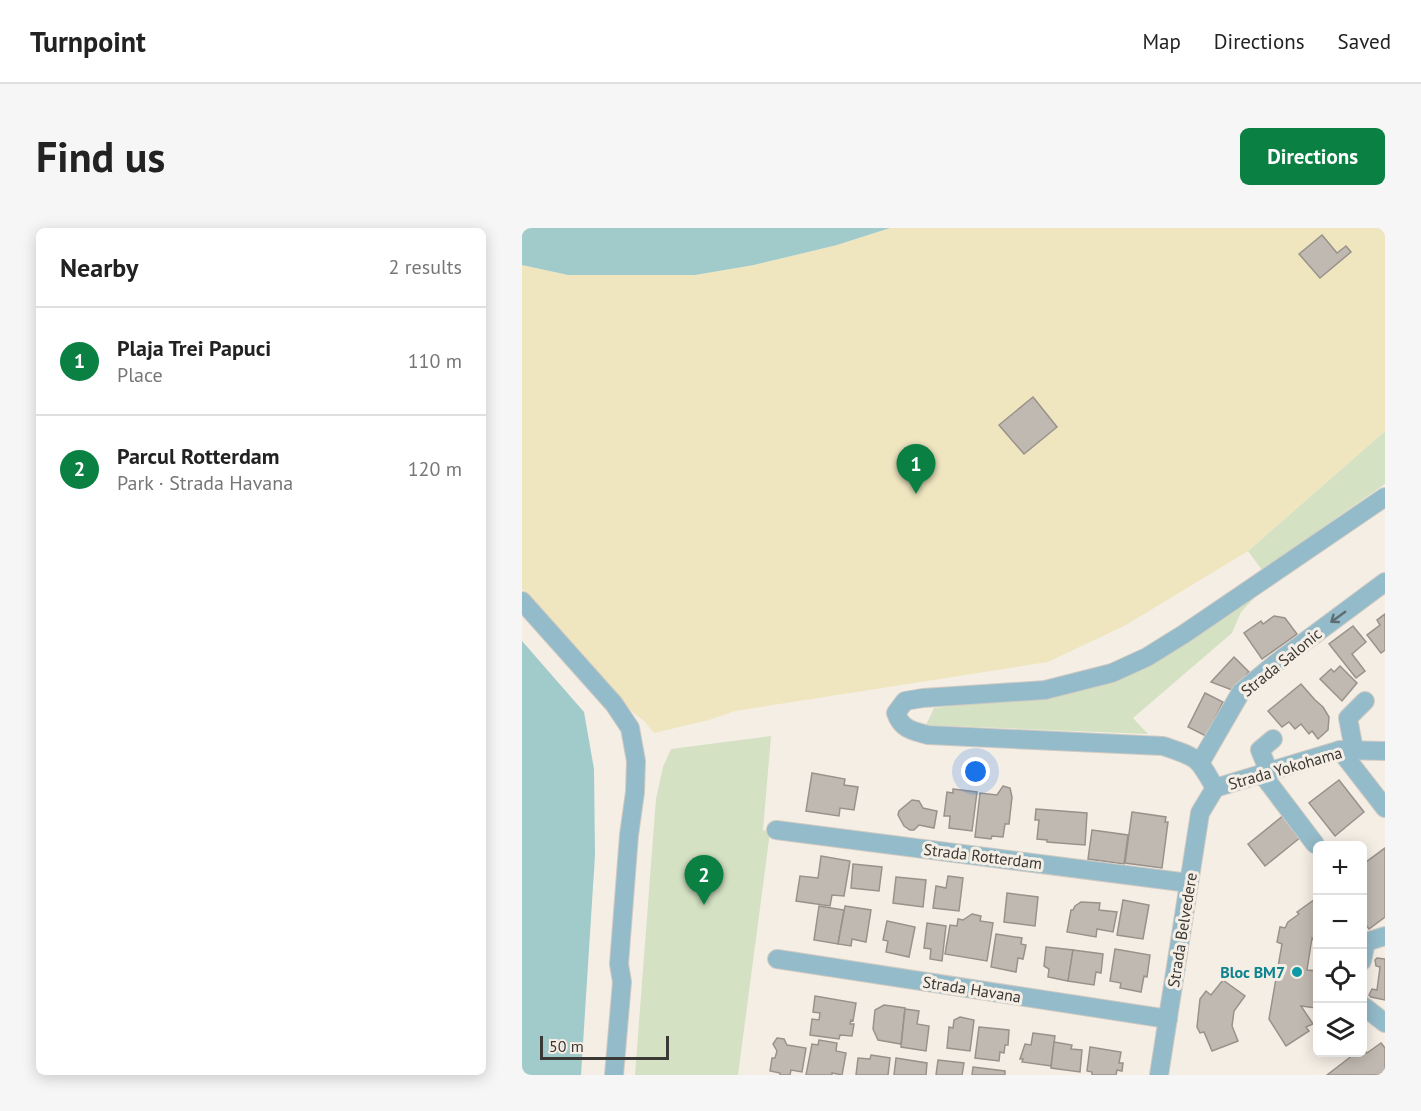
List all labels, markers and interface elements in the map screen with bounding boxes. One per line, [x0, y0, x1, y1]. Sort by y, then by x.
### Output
text: Turnpoint [30, 23, 146, 60]
text: Map [1142, 28, 1181, 55]
text: Directions [1214, 28, 1305, 55]
text: Saved [1338, 28, 1391, 55]
button: Directions [1240, 128, 1385, 185]
text: Find us [36, 129, 165, 184]
text: Nearby [60, 251, 138, 284]
text: 2 results [389, 254, 462, 280]
text: Plaja Trei Papuci [117, 334, 271, 362]
text: 1 [74, 348, 85, 374]
text: 110 m [408, 348, 462, 374]
text: Place [117, 362, 163, 388]
text: Parcul Rotterdam [117, 442, 279, 470]
pin: 1 [896, 444, 936, 494]
text: 2 [74, 456, 85, 482]
text: 120 m [408, 456, 462, 482]
text: Park · Strada Havana [117, 470, 293, 496]
one-way arrow [1330, 611, 1346, 623]
street label: Strada Salonic [1237, 623, 1325, 701]
street label: Strada Yokohama [1226, 742, 1344, 794]
your location [961, 757, 990, 786]
street label: Strada Rotterdam [923, 839, 1043, 873]
map controls [1313, 841, 1367, 1057]
button: + [1313, 841, 1367, 895]
pin: 2 [684, 856, 723, 905]
street label: Strada Belvedere [1163, 871, 1201, 989]
button: − [1313, 895, 1367, 949]
button: locate [1313, 949, 1367, 1003]
place label: Bloc BM7 [1220, 962, 1285, 982]
marker: Bloc BM7 [1290, 965, 1304, 979]
street label: Strada Havana [921, 971, 1023, 1007]
button: layers [1313, 1003, 1367, 1057]
scale bar [540, 1033, 669, 1060]
text: 50 m [549, 1036, 584, 1056]

